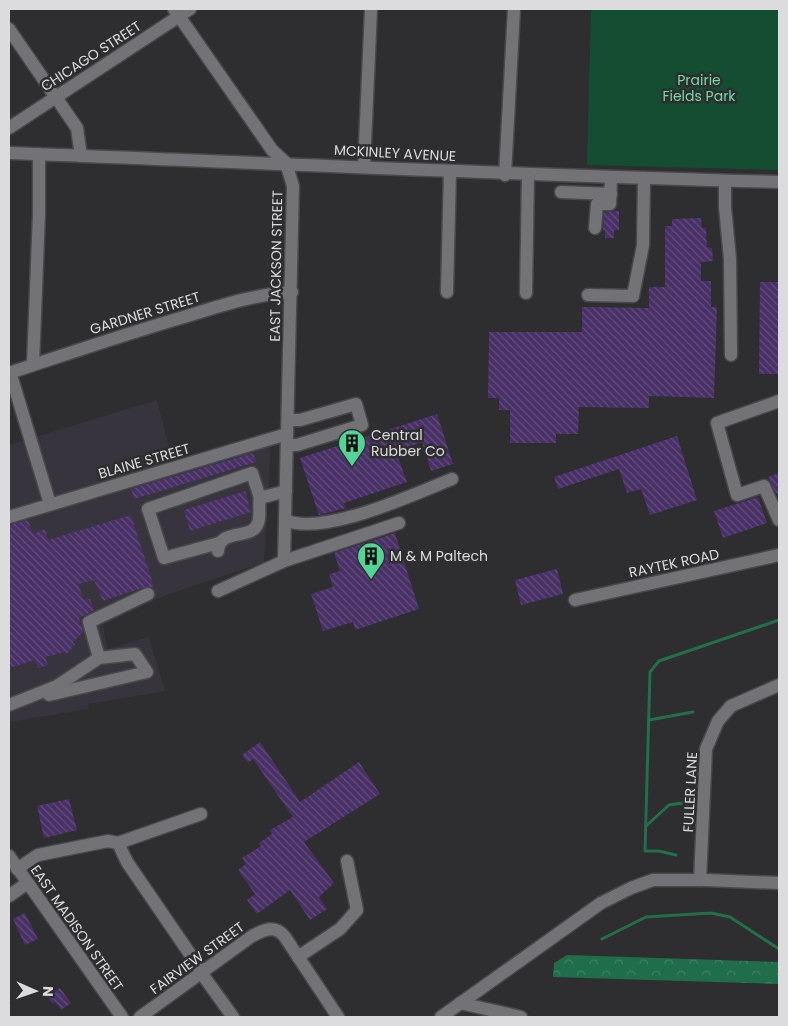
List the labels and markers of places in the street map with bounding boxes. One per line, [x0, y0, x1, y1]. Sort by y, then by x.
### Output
place label: Central Rubber Co [371, 425, 445, 461]
building icon: Central Rubber Co [337, 428, 367, 467]
building icon: M & M Paltech [356, 541, 386, 580]
place label: M & M Paltech [390, 546, 488, 566]

